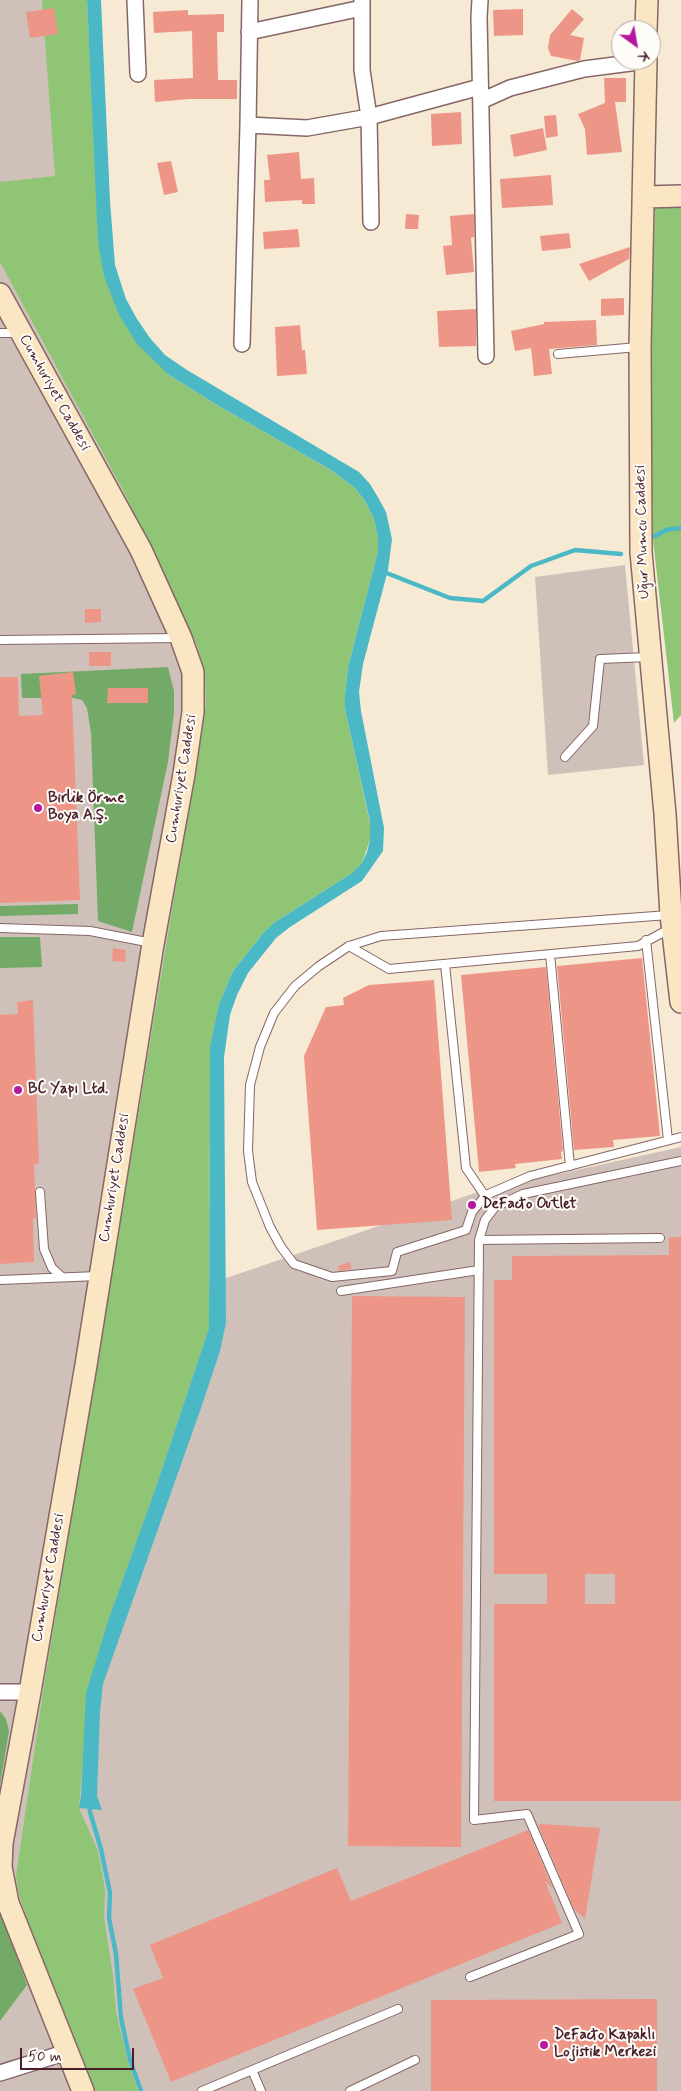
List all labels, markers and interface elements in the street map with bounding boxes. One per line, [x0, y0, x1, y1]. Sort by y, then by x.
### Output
north arrow [611, 20, 661, 70]
text: K [634, 47, 652, 67]
street label: Cumhuriyet Caddesi [15, 332, 93, 454]
street label: Uğur Mumcu Caddesi [632, 465, 654, 599]
street label: Cumhuriyet Caddesi [163, 713, 201, 845]
place label: Birlik Örme Boya A.Ş. [48, 790, 125, 825]
marker: Birlik Örme Boya A.Ş. [32, 802, 44, 814]
place label: BC Yapı Ltd. [28, 1081, 108, 1099]
marker: BC Yapı Ltd. [12, 1084, 24, 1096]
street label: Cumhuriyet Caddesi [96, 1112, 134, 1244]
place label: DeFacto Outlet [482, 1196, 577, 1214]
marker: DeFacto Outlet [466, 1199, 478, 1211]
street label: Cumhuriyet Caddesi [29, 1512, 69, 1644]
place label: DeFacto Kapaklı Lojistik Merkezi [554, 2027, 656, 2062]
scale bar [22, 2038, 136, 2070]
marker: DeFacto Kapaklı Lojistik Merkezi [538, 2039, 550, 2051]
text: 50 m [28, 2047, 62, 2067]

